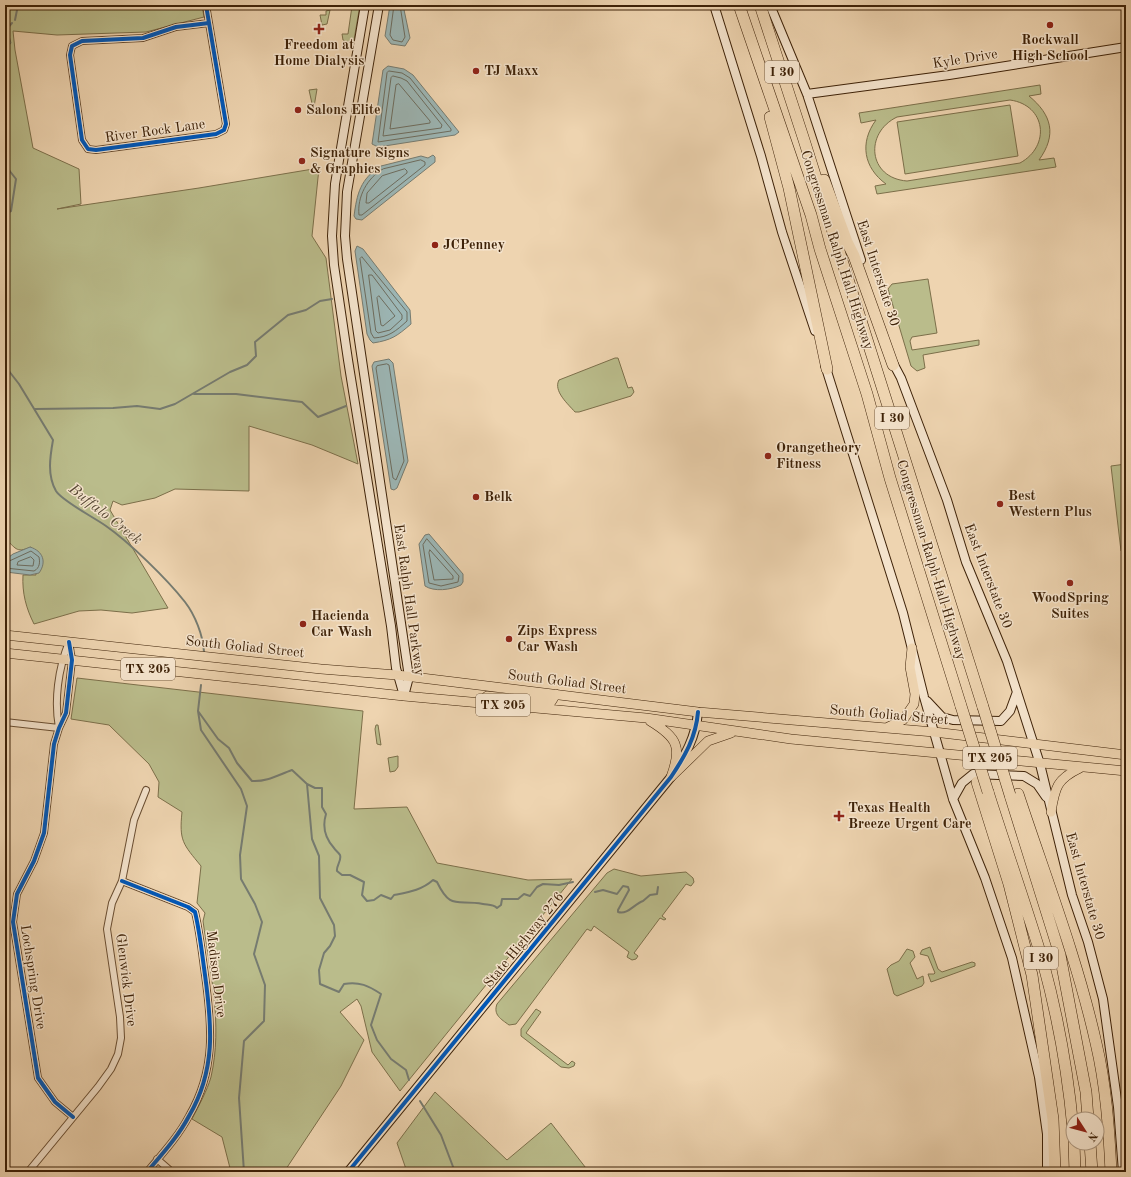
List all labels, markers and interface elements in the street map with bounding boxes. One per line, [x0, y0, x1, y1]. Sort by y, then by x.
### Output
marker: Rockwall High School [1045, 20, 1055, 30]
marker: Freedom at Home Dialysis [313, 23, 325, 35]
place label: Rockwall High School [1012, 33, 1088, 63]
place label: Freedom at Home Dialysis [274, 38, 364, 68]
street label: Kyle Drive [931, 47, 999, 71]
road number: I 30 [765, 61, 799, 83]
place label: TJ Maxx [484, 64, 539, 78]
marker: TJ Maxx [471, 66, 481, 76]
place label: Salons Elite [306, 103, 381, 117]
marker: Salons Elite [293, 105, 303, 115]
street label: River Rock Lane [104, 117, 206, 145]
place label: Signature Signs & Graphics [310, 146, 409, 176]
street label: Congressman Ralph Hall Highway [798, 149, 876, 352]
marker: Signature Signs & Graphics [297, 156, 307, 166]
street label: East Interstate 30 [854, 218, 902, 328]
place label: JCPenney [443, 238, 505, 252]
marker: JCPenney [430, 240, 440, 250]
road number: I 30 [875, 407, 909, 429]
place label: Orangetheory Fitness [776, 441, 861, 471]
marker: Orangetheory Fitness [763, 451, 773, 461]
street label: Congressman Ralph Hall Highway [894, 458, 968, 662]
water label: Buffalo Creek [65, 481, 144, 548]
place label: Best Western Plus [1008, 489, 1092, 519]
place label: Belk [484, 490, 513, 504]
marker: Belk [471, 492, 481, 502]
marker: Best Western Plus [995, 499, 1005, 509]
street label: East Interstate 30 [962, 522, 1014, 630]
street label: East Ralph Hall Parkway [391, 523, 427, 678]
marker: WoodSpring Suites [1065, 578, 1075, 588]
place label: WoodSpring Suites [1031, 591, 1109, 621]
place label: Hacienda Car Wash [311, 609, 372, 639]
marker: Hacienda Car Wash [298, 619, 308, 629]
place label: Zips Express Car Wash [517, 624, 597, 654]
street label: South Goliad Street [185, 634, 305, 660]
marker: Zips Express Car Wash [504, 634, 514, 644]
road number: TX 205 [121, 658, 175, 680]
street label: South Goliad Street [507, 668, 627, 696]
road number: TX 205 [476, 694, 530, 716]
street label: South Goliad Street [829, 703, 949, 727]
road number: TX 205 [963, 747, 1017, 769]
place label: Texas Health Breeze Urgent Care [848, 801, 972, 831]
marker: Texas Health Breeze Urgent Care [833, 810, 845, 822]
street label: East Interstate 30 [1063, 831, 1107, 941]
street label: State Highway 276 [481, 890, 567, 990]
street label: Lochspring Drive [18, 924, 48, 1030]
street label: Madison Drive [204, 930, 228, 1018]
street label: Glenwick Drive [113, 933, 139, 1027]
road number: I 30 [1024, 947, 1058, 969]
north arrow [1065, 1111, 1105, 1151]
text: N [1085, 1129, 1099, 1143]

